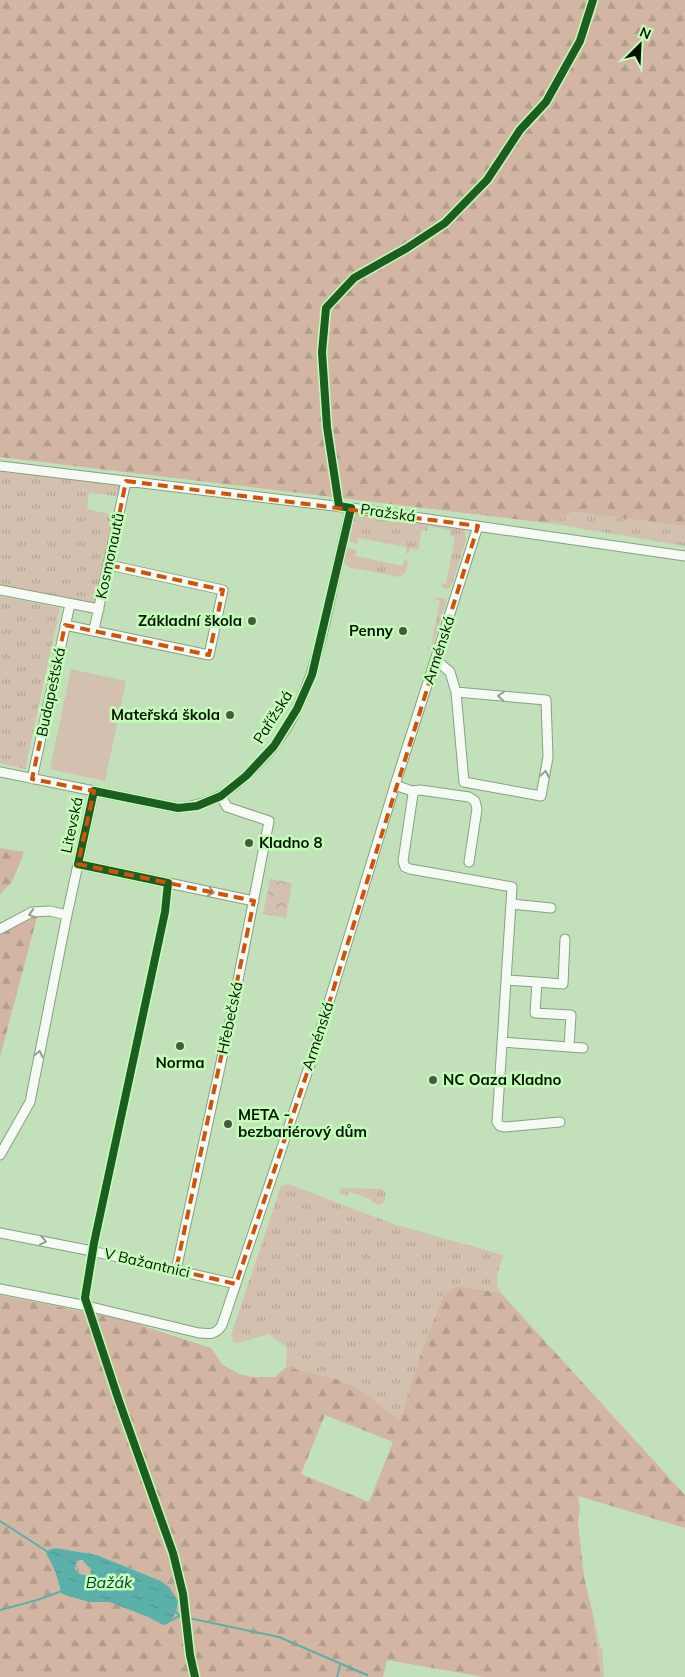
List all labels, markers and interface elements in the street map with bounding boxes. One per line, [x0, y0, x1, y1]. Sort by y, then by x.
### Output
north arrow [615, 20, 665, 70]
text: N [637, 23, 654, 43]
street label: Pražská [359, 499, 417, 526]
street label: Kosmonautů [91, 511, 128, 601]
place label: Základní škola [138, 611, 242, 630]
street label: Arménská [419, 613, 458, 686]
marker: Základní škola [246, 615, 258, 627]
place label: Penny [349, 621, 394, 640]
marker: Penny [397, 625, 409, 637]
street label: Budapešťská [32, 646, 69, 738]
street label: Pařížská [249, 687, 296, 747]
one-way arrow [496, 691, 504, 702]
place label: Mateřská škola [111, 705, 220, 724]
marker: Mateřská škola [224, 709, 236, 721]
one-way arrow [539, 770, 549, 778]
street label: Litevská [56, 795, 87, 855]
place label: Kladno 8 [259, 833, 323, 852]
marker: Kladno 8 [243, 837, 255, 849]
one-way arrow [206, 886, 215, 897]
one-way arrow [29, 908, 37, 918]
street label: Hřebečská [213, 980, 246, 1056]
street label: Arménská [298, 999, 337, 1072]
marker: Norma [174, 1040, 186, 1052]
one-way arrow [33, 1049, 43, 1058]
place label: Norma [156, 1053, 204, 1072]
place label: NC Oaza Kladno [443, 1070, 562, 1089]
marker: NC Oaza Kladno [427, 1074, 439, 1086]
place label: META - bezbariérový dům [238, 1105, 367, 1141]
marker: META - bezbariérový dům [222, 1118, 234, 1130]
one-way arrow [39, 1235, 48, 1246]
street label: V Bažantnici [102, 1243, 192, 1282]
water label: Bažák [86, 1572, 133, 1592]

